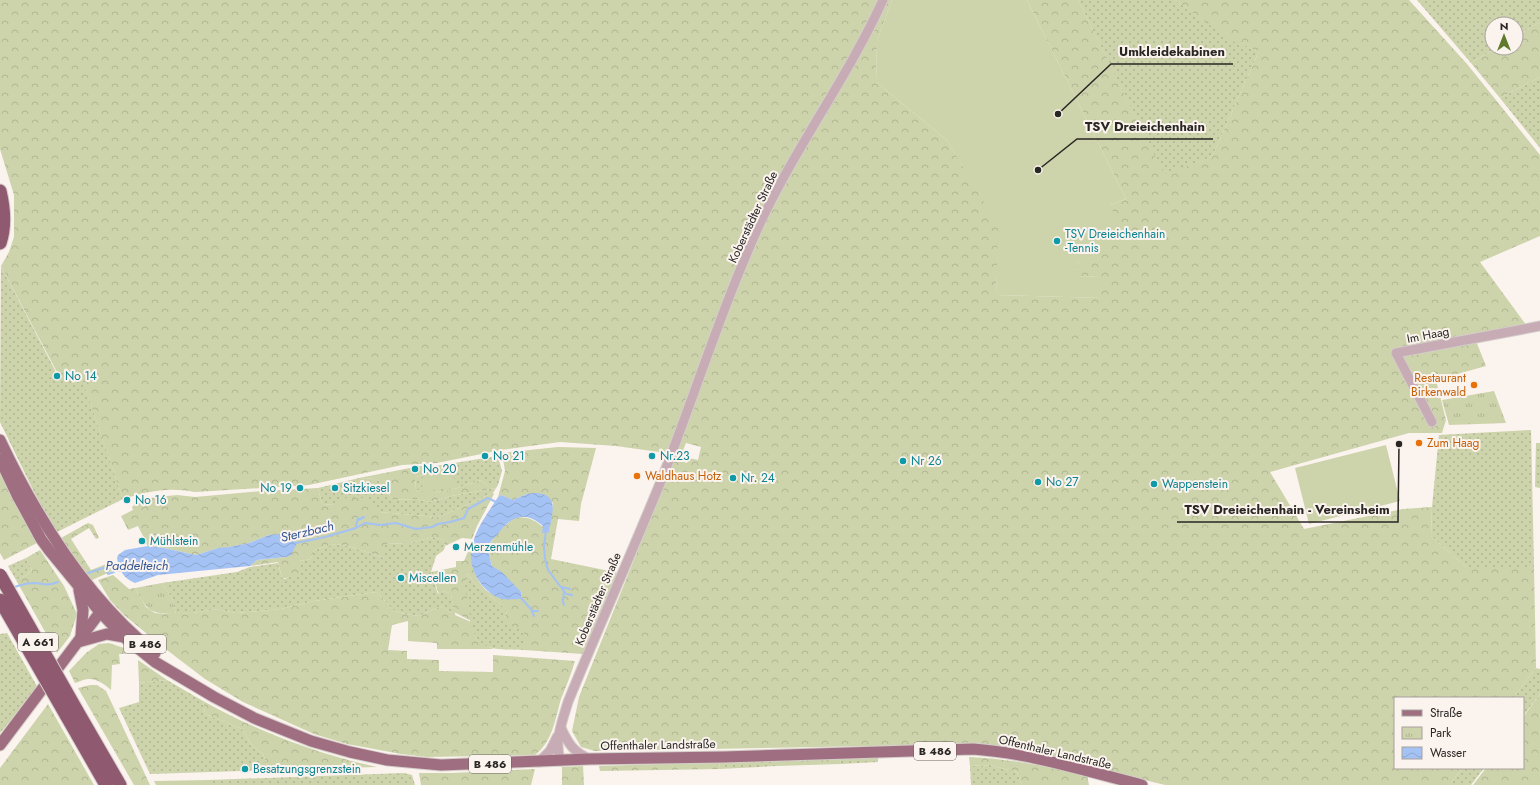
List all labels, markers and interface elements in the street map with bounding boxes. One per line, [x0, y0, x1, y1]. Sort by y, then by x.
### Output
north arrow [1484, 16, 1524, 56]
text: N [1500, 18, 1508, 34]
callout: Umkleidekabinen [1111, 39, 1233, 64]
text: Umkleidekabinen [1119, 42, 1225, 61]
callout: TSV Dreieichenhain [1077, 114, 1213, 139]
text: TSV Dreieichenhain [1085, 117, 1205, 136]
street label: Koberstädter Straße [724, 168, 782, 266]
place label: TSV Dreieichenhain -Tennis [1065, 225, 1165, 257]
marker: TSV Dreieichenhain -Tennis [1052, 236, 1062, 246]
street label: Im Haag [1405, 322, 1451, 348]
place label: No 14 [65, 367, 97, 385]
place label: Restaurant Birkenwald [1411, 369, 1466, 401]
marker: No 14 [52, 371, 62, 381]
marker: Restaurant Birkenwald [1469, 380, 1479, 390]
place label: Zum Haag [1427, 434, 1479, 452]
marker: Zum Haag [1414, 438, 1424, 448]
place label: No 21 [493, 447, 525, 465]
place label: Nr.23 [660, 447, 690, 465]
marker: No 21 [480, 451, 490, 461]
marker: Nr.23 [647, 451, 657, 461]
place label: Nr 26 [911, 452, 942, 470]
marker: Nr 26 [898, 456, 908, 466]
place label: No 20 [423, 460, 456, 478]
marker: No 20 [410, 464, 420, 474]
place label: Waldhaus Hotz [645, 467, 722, 485]
place label: Nr. 24 [741, 469, 775, 487]
marker: Waldhaus Hotz [632, 471, 642, 481]
marker: Nr. 24 [728, 473, 738, 483]
place label: No 27 [1046, 473, 1079, 491]
place label: Wappenstein [1162, 475, 1228, 493]
marker: No 27 [1033, 477, 1043, 487]
place label: No 19 [260, 479, 292, 497]
place label: Sitzkiesel [343, 479, 389, 497]
marker: Wappenstein [1149, 479, 1159, 489]
marker: No 19 [295, 483, 305, 493]
marker: Sitzkiesel [330, 483, 340, 493]
place label: No 16 [135, 491, 167, 509]
marker: No 16 [122, 495, 132, 505]
callout: TSV Dreieichenhain - Vereinsheim [1177, 497, 1398, 522]
text: TSV Dreieichenhain - Vereinsheim [1184, 500, 1390, 519]
water label: Sterzbach [279, 516, 336, 547]
place label: Mühlstein [150, 532, 198, 550]
marker: Mühlstein [137, 536, 147, 546]
place label: Merzenmühle [464, 538, 533, 556]
marker: Merzenmühle [451, 542, 461, 552]
street label: Koberstädter Straße [570, 550, 626, 648]
water label: Paddelteich [106, 556, 169, 575]
place label: Miscellen [409, 569, 457, 587]
marker: Miscellen [396, 573, 406, 583]
road number: A 661 [18, 633, 58, 651]
road number: B 486 [124, 635, 166, 653]
legend [1394, 697, 1524, 769]
text: Straße [1430, 704, 1462, 722]
text: Park [1430, 724, 1452, 742]
street label: Offenthaler Landstraße [997, 730, 1113, 774]
street label: Offenthaler Landstraße [600, 735, 716, 755]
road number: B 486 [914, 742, 956, 760]
text: Wasser [1430, 744, 1467, 762]
road number: B 486 [469, 755, 511, 773]
place label: Besatzungsgrenzstein [253, 760, 361, 778]
marker: Besatzungsgrenzstein [240, 764, 250, 774]

